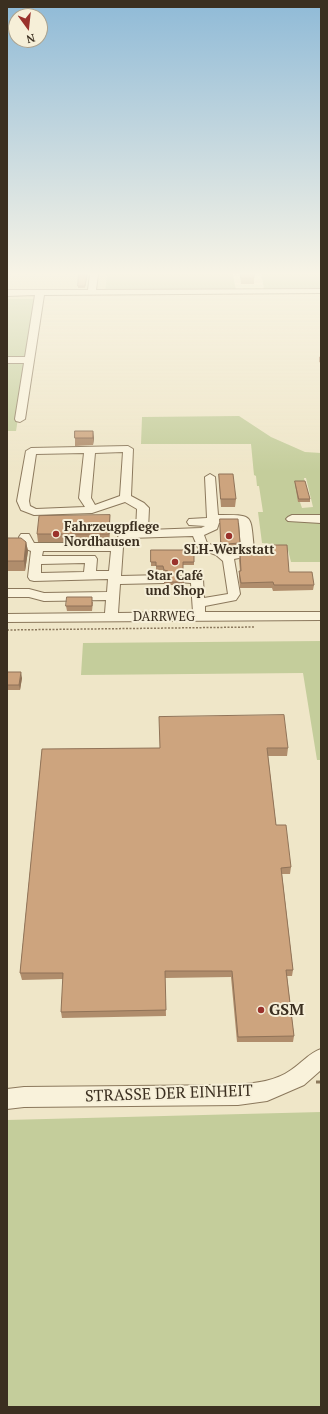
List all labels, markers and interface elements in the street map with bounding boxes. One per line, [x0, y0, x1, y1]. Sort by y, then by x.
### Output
north arrow [8, 8, 48, 48]
text: N [25, 31, 37, 46]
place label: Fahrzeugpflege Nordhausen [64, 519, 159, 550]
marker: Fahrzeugpflege Nordhausen [51, 529, 61, 539]
marker: SLH-Werkstatt [224, 531, 234, 541]
place label: SLH-Werkstatt [184, 542, 274, 558]
marker: Star Café und Shop [170, 557, 180, 567]
place label: Star Café und Shop [146, 568, 204, 599]
street label: DARRWEG [133, 609, 195, 625]
place label: GSM [269, 1000, 304, 1020]
marker: GSM [256, 1005, 266, 1015]
street label: STRASSE DER EINHEIT [85, 1081, 253, 1107]

